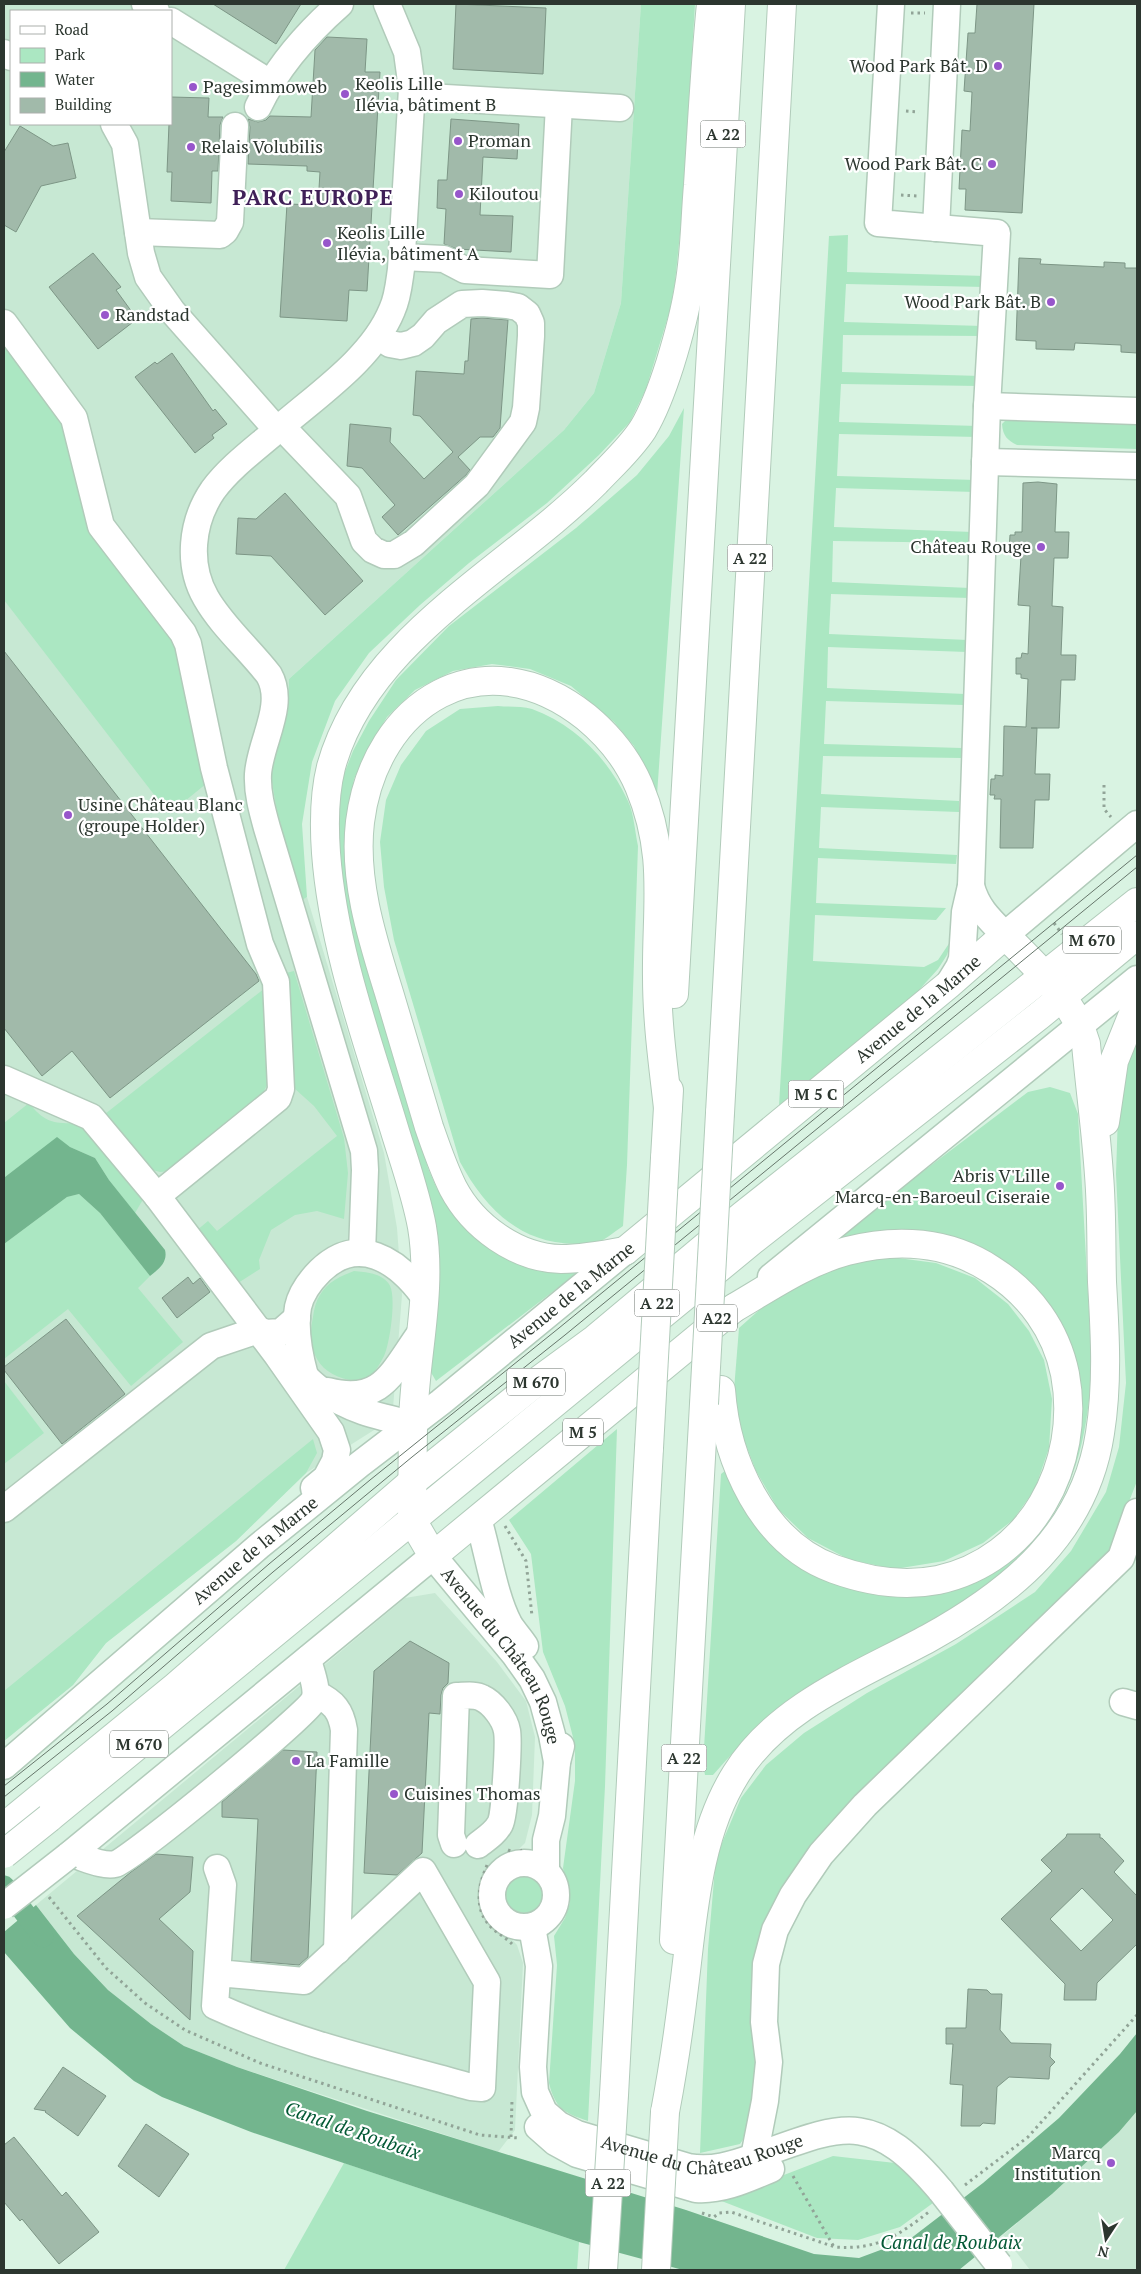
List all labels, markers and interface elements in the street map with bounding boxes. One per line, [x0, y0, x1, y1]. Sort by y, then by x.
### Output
legend [10, 10, 172, 125]
text: Road [55, 19, 88, 39]
text: Park [55, 44, 85, 64]
place label: Wood Park Bât. D [849, 53, 988, 77]
marker: Wood Park Bât. D [992, 60, 1004, 72]
text: Water [55, 69, 95, 89]
place label: Keolis Lille Ilévia, bâtiment B [355, 71, 496, 116]
place label: Pagesimmoweb [203, 74, 327, 98]
marker: Pagesimmoweb [187, 81, 199, 93]
marker: Keolis Lille Ilévia, bâtiment B [339, 88, 351, 100]
text: Building [55, 94, 113, 114]
road number: A 22 [700, 120, 746, 148]
place label: Proman [468, 128, 531, 152]
place label: Relais Volubilis [201, 134, 323, 158]
marker: Proman [452, 135, 464, 147]
marker: Relais Volubilis [185, 141, 197, 153]
place label: Wood Park Bât. C [845, 151, 982, 175]
marker: Wood Park Bât. C [986, 158, 998, 170]
place label: Kiloutou [469, 181, 539, 205]
district label: PARC EUROPE [232, 182, 394, 211]
marker: Kiloutou [453, 188, 465, 200]
place label: Keolis Lille Ilévia, bâtiment A [337, 220, 480, 265]
marker: Keolis Lille Ilévia, bâtiment A [321, 237, 333, 249]
place label: Wood Park Bât. B [904, 289, 1041, 313]
marker: Wood Park Bât. B [1045, 296, 1057, 308]
place label: Randstad [115, 302, 190, 326]
marker: Randstad [99, 309, 111, 321]
place label: Château Rouge [910, 534, 1031, 558]
marker: Château Rouge [1035, 541, 1047, 553]
road number: A 22 [728, 544, 772, 572]
place label: Usine Château Blanc (groupe Holder) [78, 792, 243, 837]
marker: Usine Château Blanc (groupe Holder) [62, 809, 74, 821]
road number: M 670 [1063, 926, 1121, 954]
street label: Avenue de la Marne [849, 949, 985, 1068]
road number: M 5 C [788, 1080, 844, 1108]
place label: Abris V'Lille Marcq-en-Baroeul Ciseraie [835, 1163, 1050, 1208]
marker: Abris V'Lille Marcq-en-Baroeul Ciseraie [1054, 1180, 1066, 1192]
street label: Avenue de la Marne [502, 1236, 639, 1353]
road number: A 22 [634, 1290, 680, 1316]
road number: A22 [697, 1305, 737, 1332]
road number: M 670 [507, 1368, 565, 1395]
road number: M 5 [563, 1418, 603, 1445]
street label: Avenue de la Marne [187, 1490, 322, 1609]
street label: Avenue du Château Rouge [436, 1562, 566, 1746]
road number: M 670 [110, 1730, 168, 1758]
road number: A 22 [662, 1745, 706, 1772]
place label: La Famille [306, 1748, 389, 1772]
marker: La Famille [290, 1755, 302, 1767]
place label: Cuisines Thomas [404, 1781, 541, 1805]
marker: Cuisines Thomas [388, 1788, 400, 1800]
water label: Canal de Roubaix [282, 2095, 424, 2165]
street label: Avenue du Château Rouge [597, 2125, 807, 2151]
text: Avenue du Château Rouge [599, 2127, 806, 2179]
place label: Marcq Institution [1014, 2140, 1101, 2185]
marker: Marcq Institution [1105, 2157, 1117, 2169]
road number: A 22 [586, 2170, 630, 2196]
north arrow [1081, 2214, 1131, 2264]
water label: Canal de Roubaix [880, 2229, 1022, 2254]
text: N [1096, 2242, 1110, 2263]

